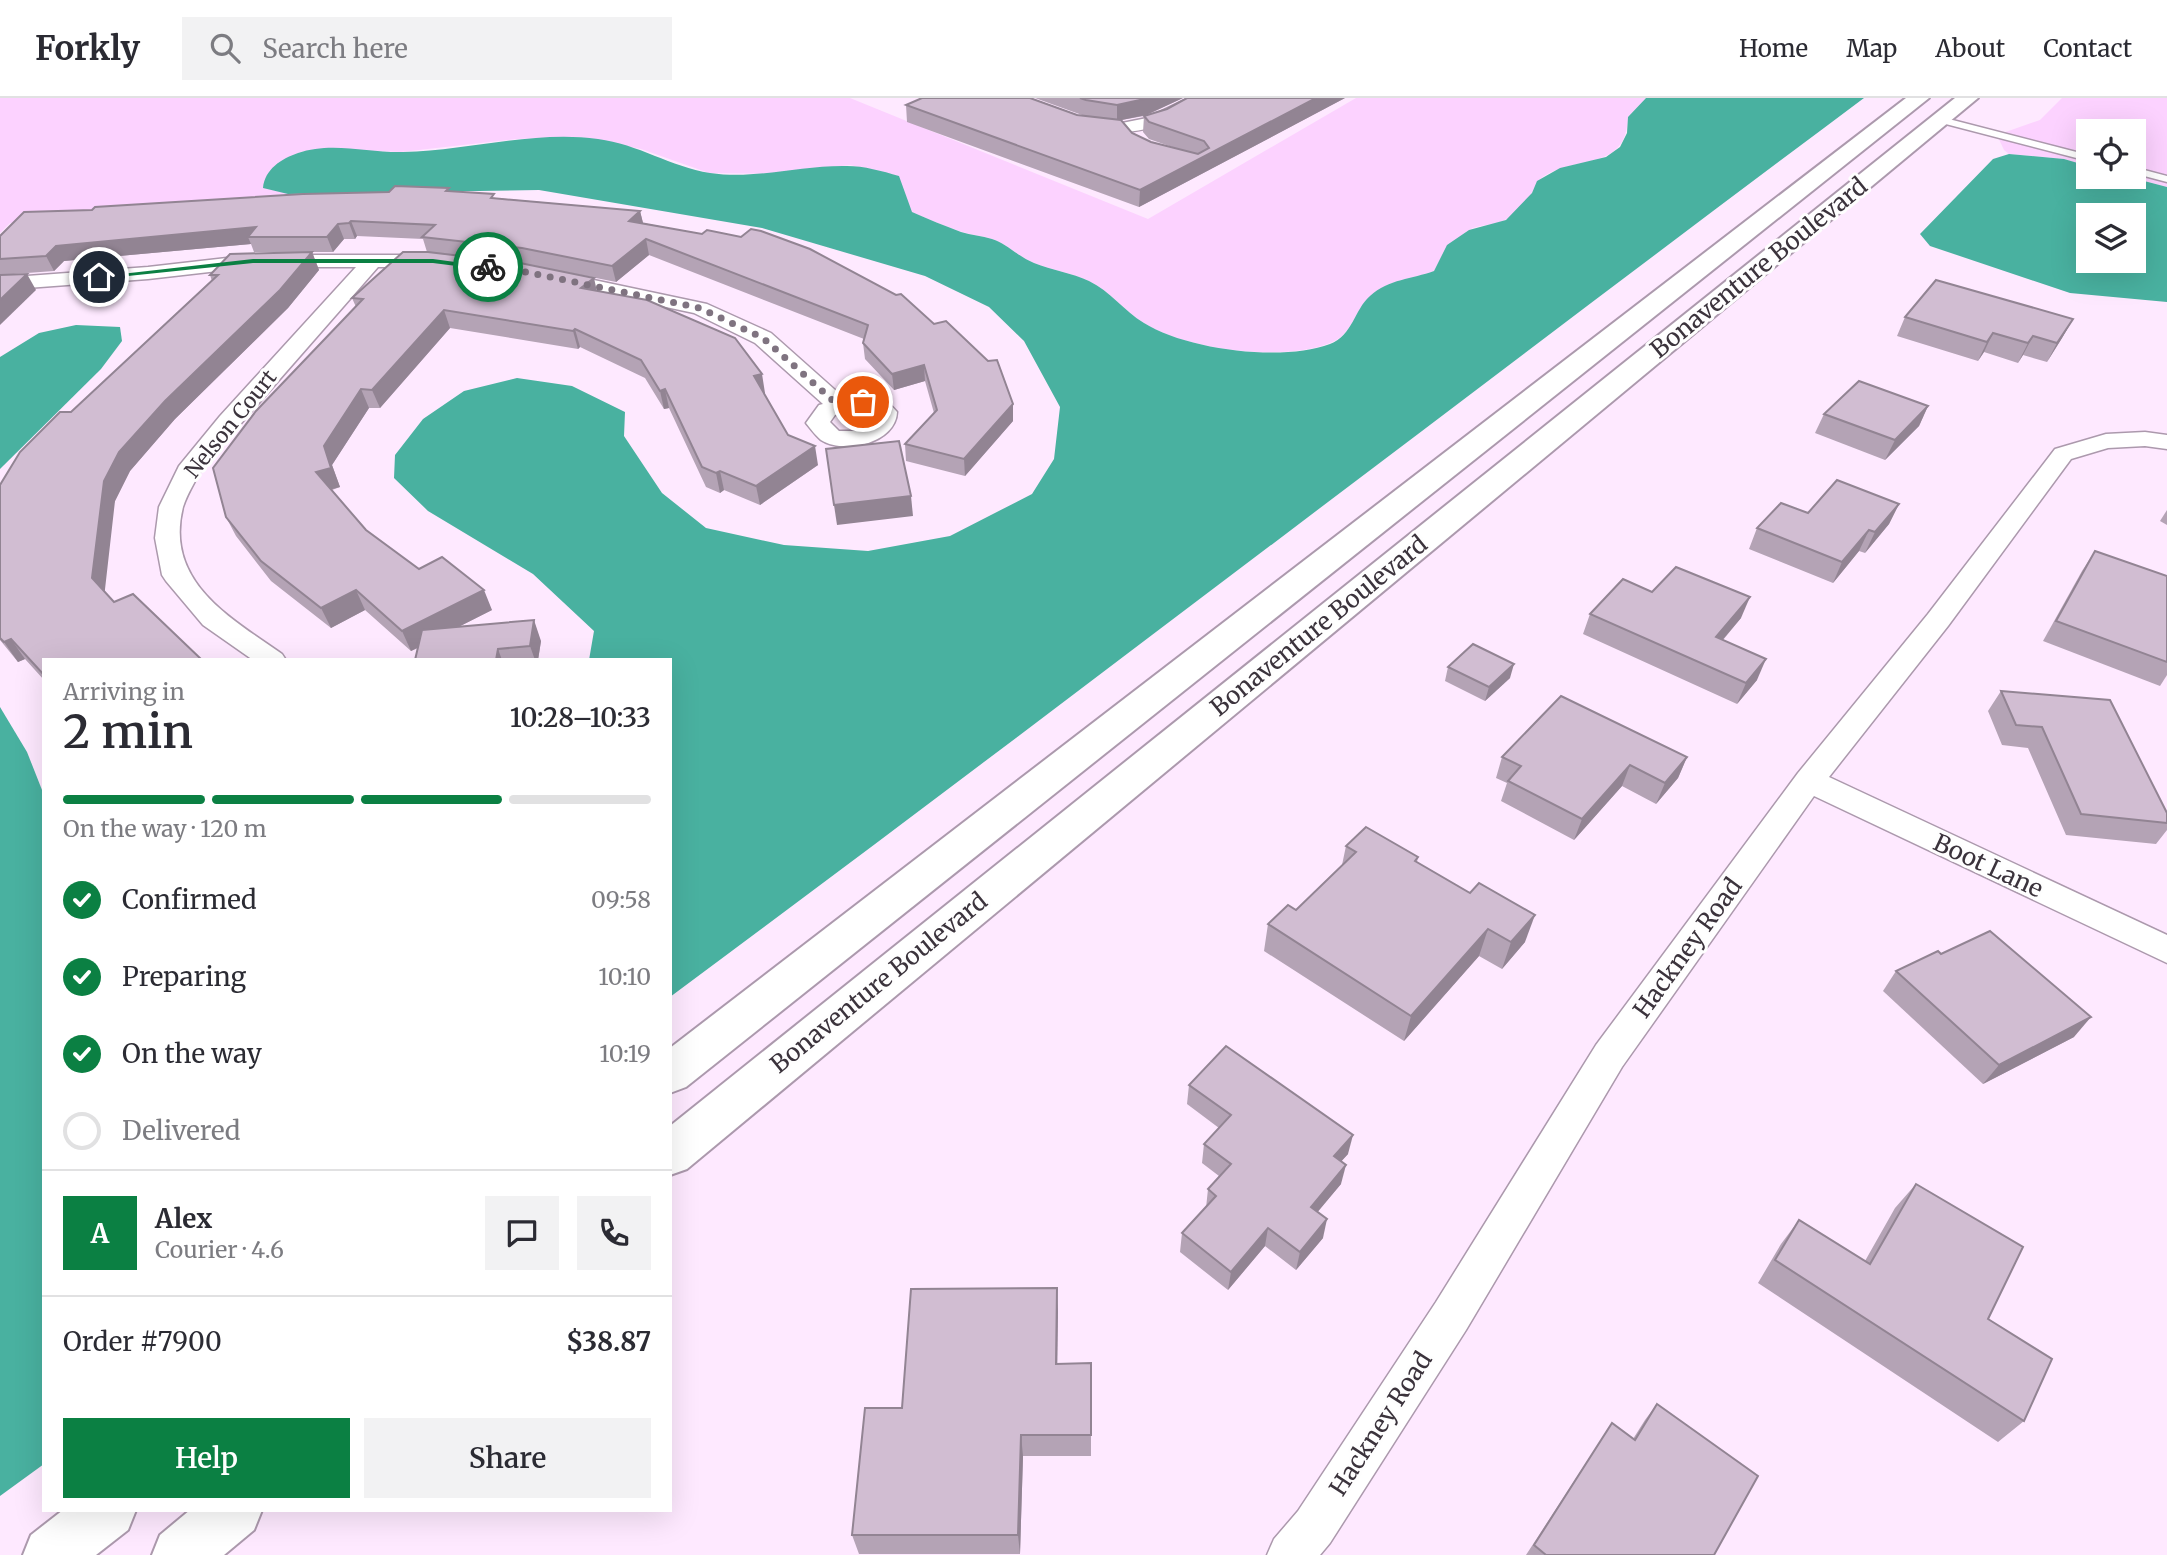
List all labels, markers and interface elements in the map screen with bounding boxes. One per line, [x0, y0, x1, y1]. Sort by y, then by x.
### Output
search box [182, 17, 672, 80]
text: Forkly [35, 28, 140, 69]
icon: search [206, 29, 244, 67]
text: Search here [262, 32, 408, 65]
text: Home [1739, 33, 1808, 64]
text: Map [1846, 33, 1897, 64]
text: About [1935, 33, 2005, 64]
text: Contact [2043, 33, 2132, 64]
map controls [2076, 119, 2146, 273]
button: locate [2076, 119, 2146, 189]
street label: Bonaventure Boulevard [1644, 171, 1873, 365]
button: layers [2076, 203, 2146, 273]
courier [453, 232, 523, 302]
pin [69, 247, 129, 307]
icon: bike [469, 248, 507, 286]
icon: home [80, 258, 118, 296]
street label: Nelson Court [179, 364, 282, 483]
pin [833, 372, 893, 432]
icon: bag [844, 383, 882, 421]
street label: Bonaventure Boulevard [1204, 529, 1433, 723]
text: Arriving in [63, 677, 185, 706]
text: 10:28–10:33 [510, 701, 651, 734]
text: 2 min [63, 703, 193, 761]
text: On the way · 120 m [63, 814, 267, 843]
street label: Boot Lane [1929, 827, 2048, 904]
street label: Hackney Road [1626, 872, 1749, 1024]
icon: check [63, 881, 101, 919]
text: Confirmed [122, 883, 257, 916]
text: 09:58 [591, 885, 651, 914]
street label: Bonaventure Boulevard [764, 886, 993, 1080]
icon: check [63, 958, 101, 996]
text: Preparing [122, 960, 246, 993]
text: 10:10 [598, 962, 651, 991]
icon: check [63, 1035, 101, 1073]
text: On the way [122, 1037, 262, 1070]
text: 10:19 [599, 1039, 651, 1068]
text: Delivered [122, 1114, 241, 1147]
button: chat [485, 1196, 559, 1270]
button: phone [577, 1196, 651, 1270]
text: Alex [155, 1202, 212, 1235]
text: A [91, 1217, 109, 1250]
text: Courier · 4.6 [155, 1235, 284, 1264]
text: Order #7900 [63, 1325, 222, 1358]
text: $38.87 [566, 1325, 651, 1358]
street label: Hackney Road [1322, 1346, 1439, 1502]
button: Help [63, 1418, 350, 1498]
button: Share [364, 1418, 651, 1498]

